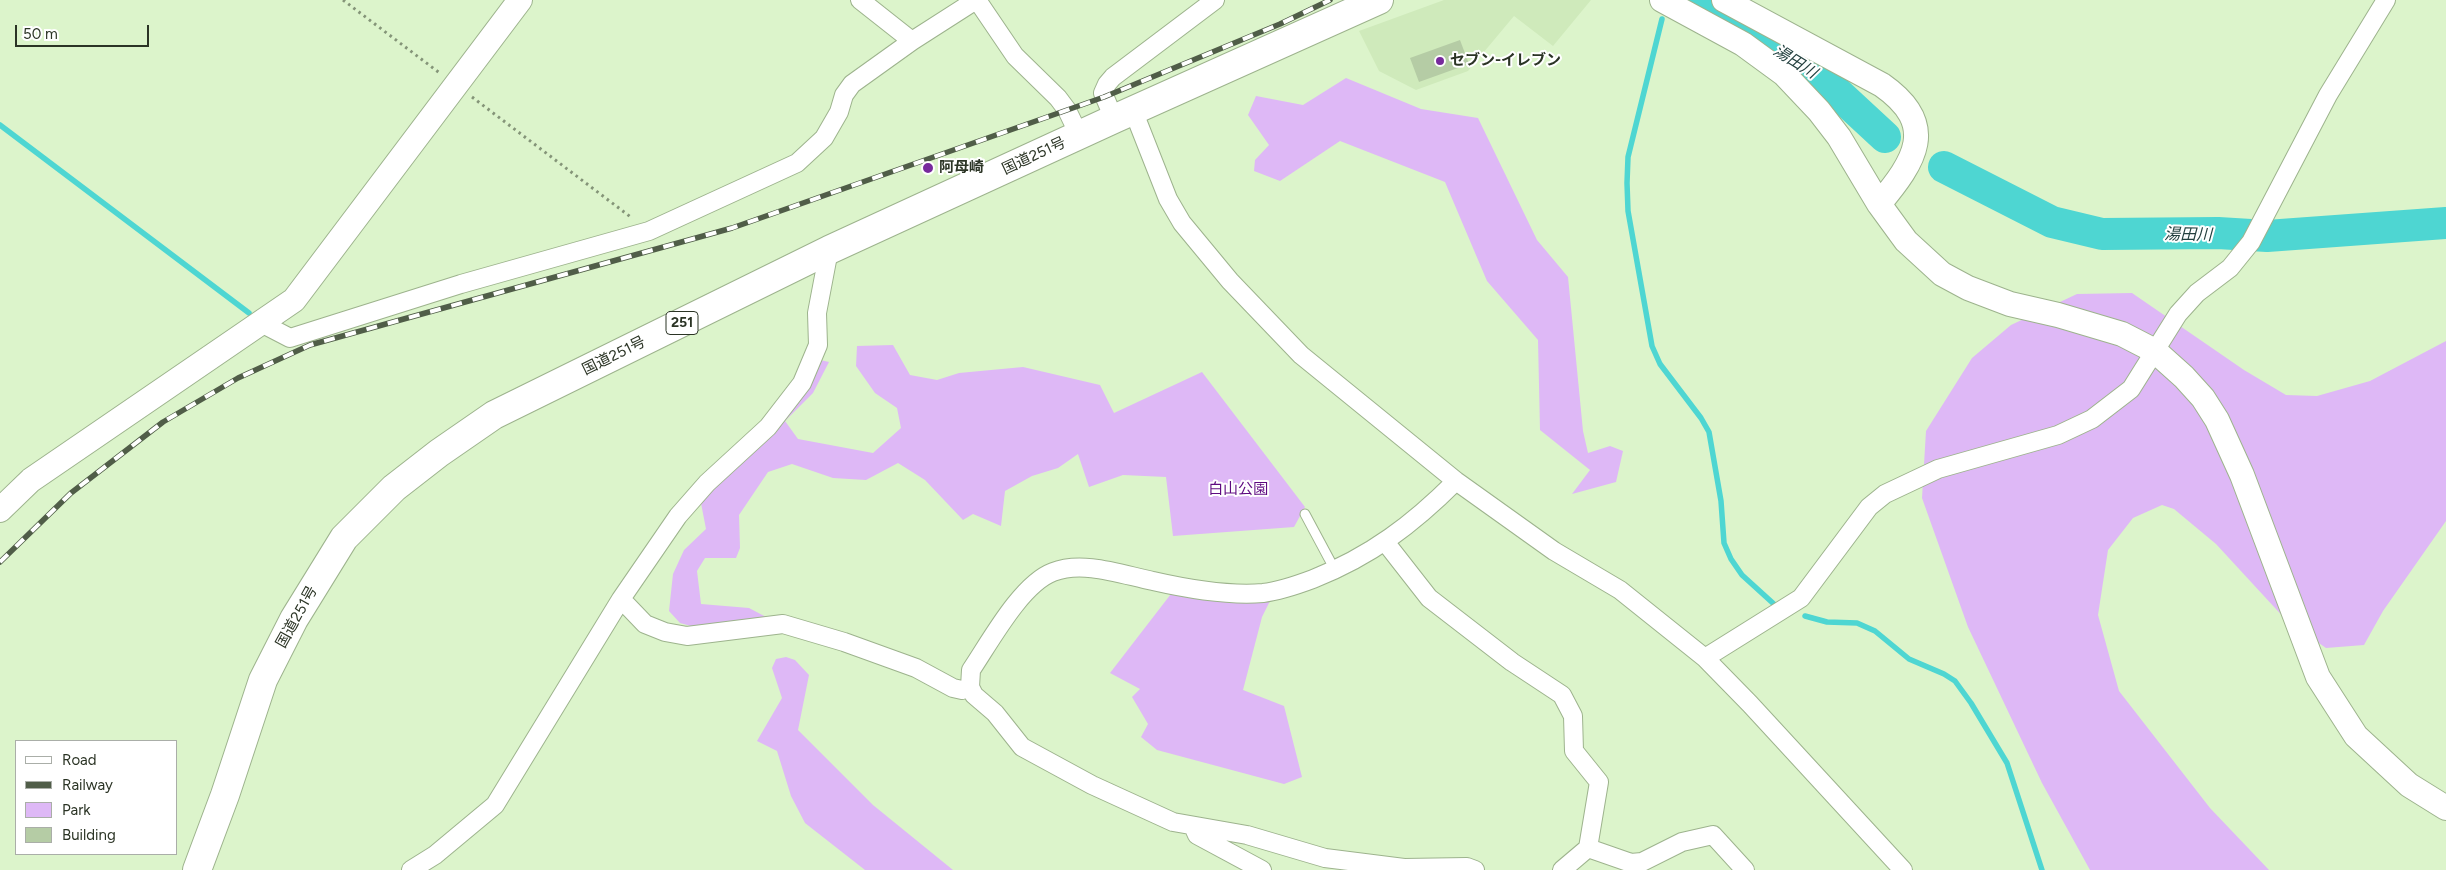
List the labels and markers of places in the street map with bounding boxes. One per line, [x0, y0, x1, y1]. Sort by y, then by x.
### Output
place label: セブン-イレブン [1450, 52, 1561, 70]
marker: セブン-イレブン [1434, 55, 1446, 67]
place label: 阿母崎 [939, 159, 984, 177]
marker: 阿母崎 [921, 161, 935, 175]

